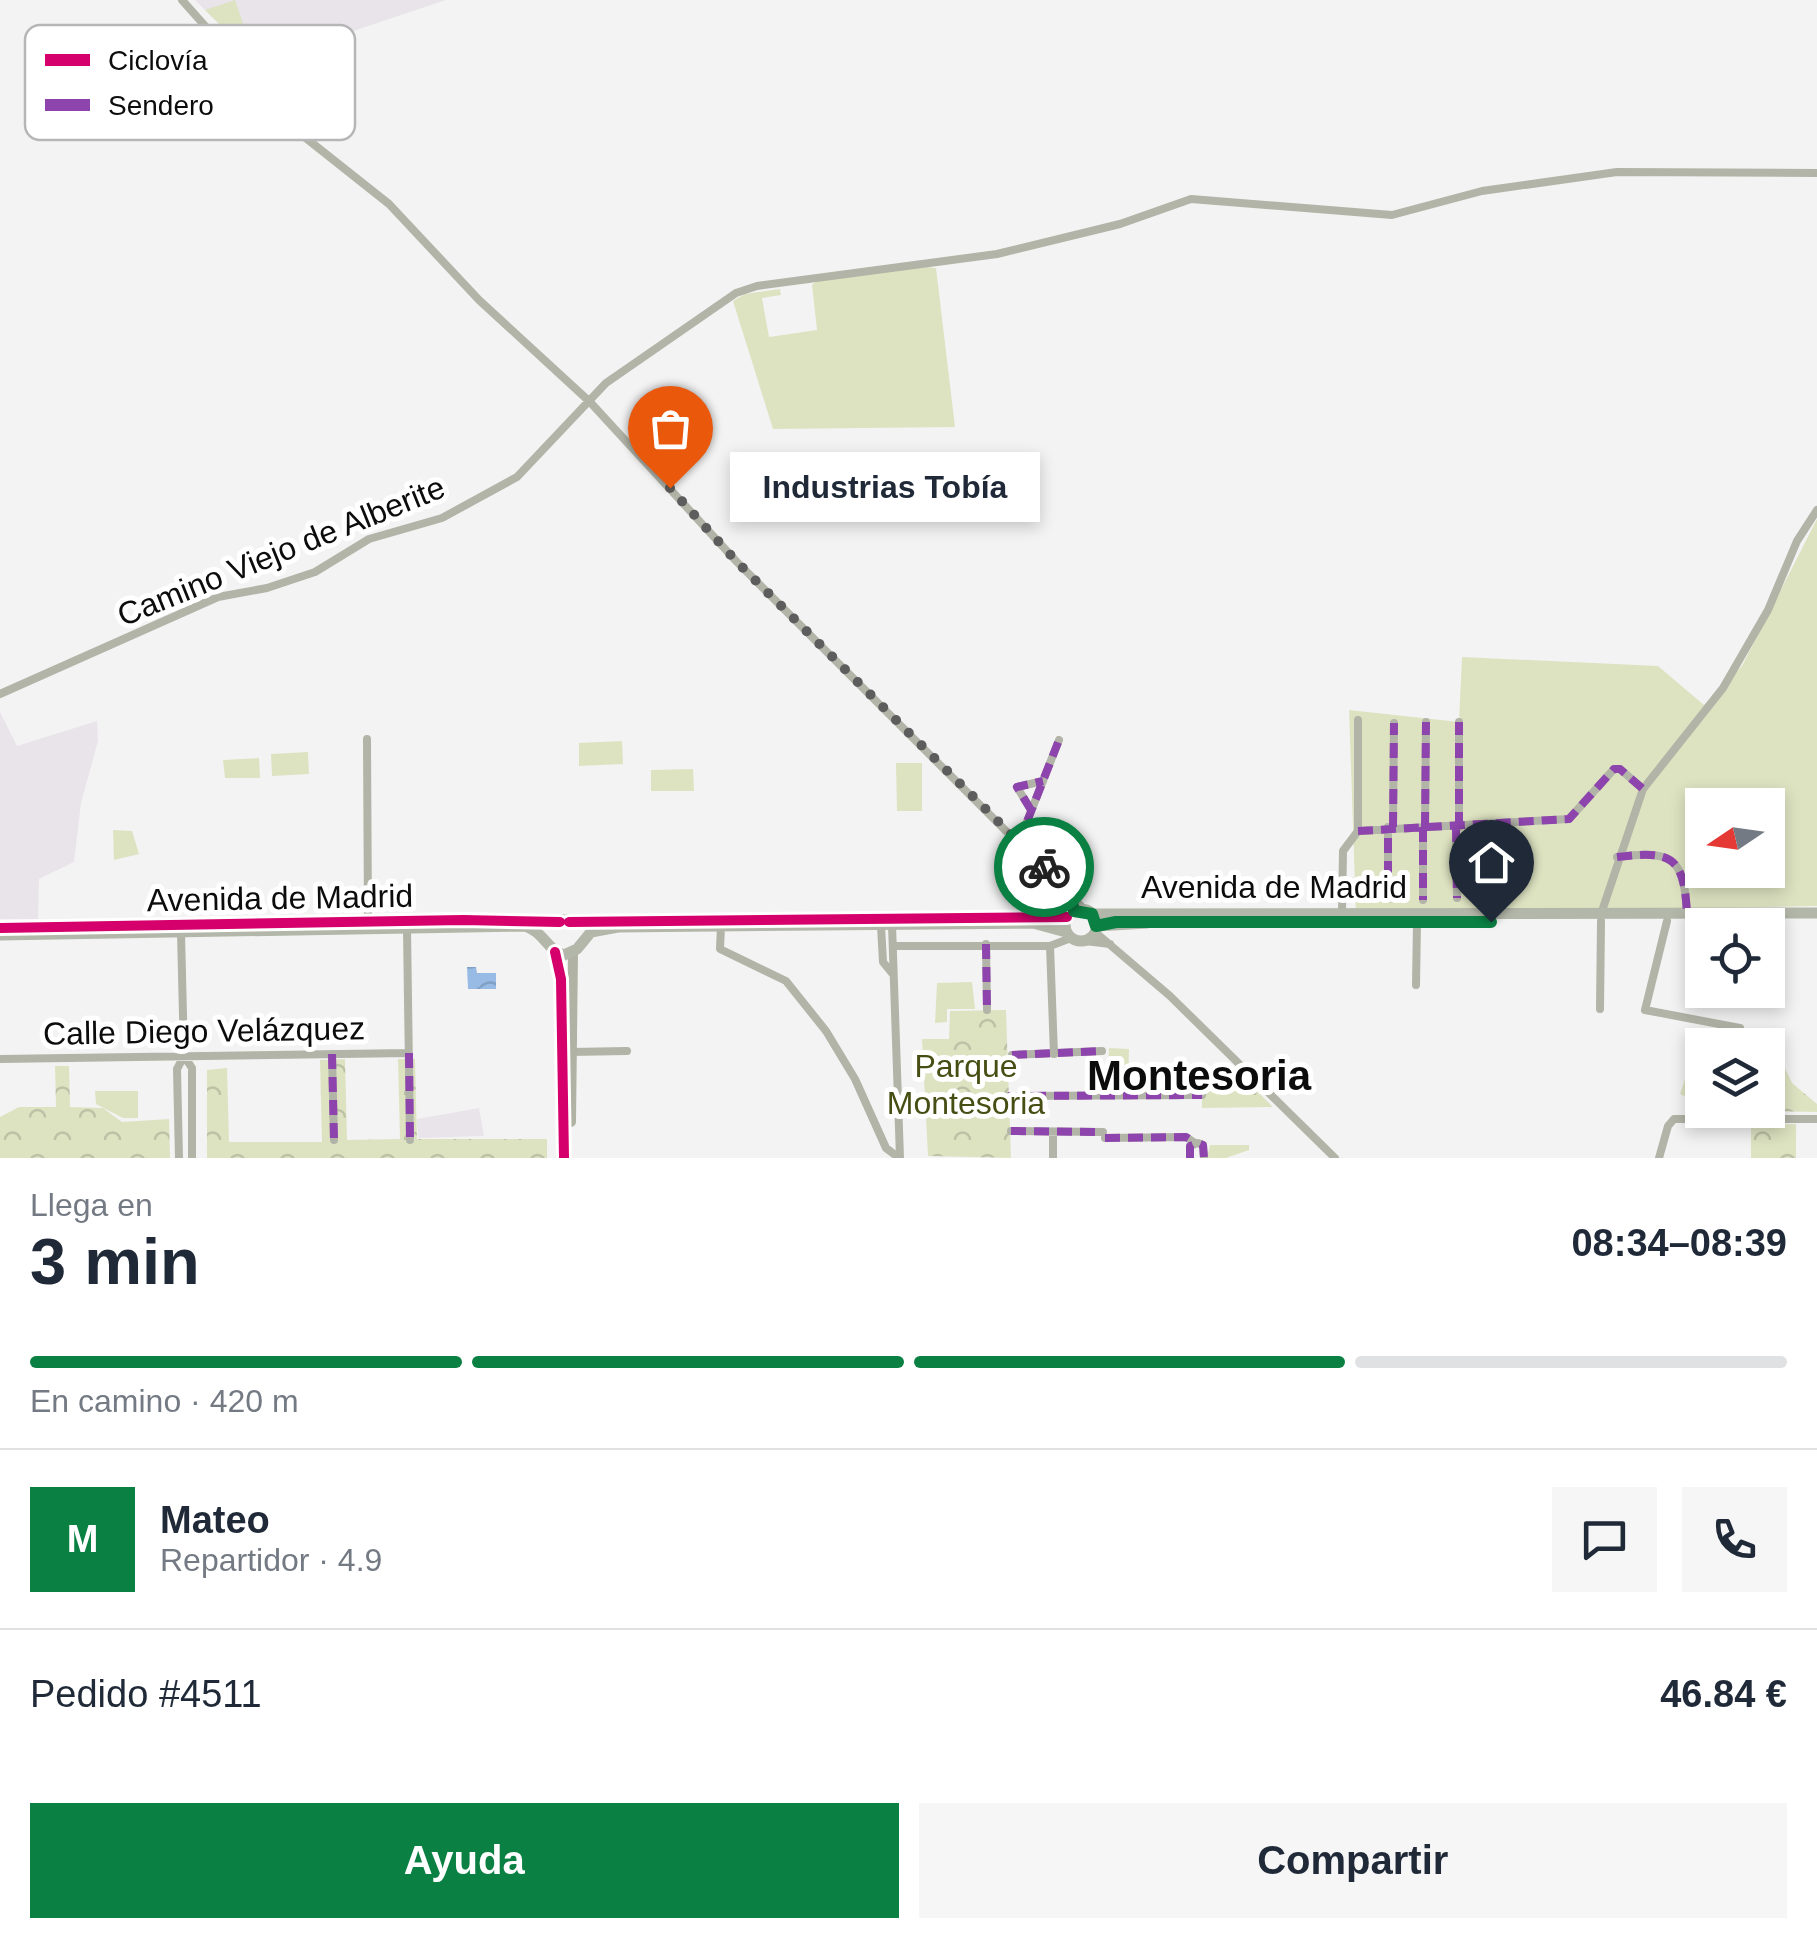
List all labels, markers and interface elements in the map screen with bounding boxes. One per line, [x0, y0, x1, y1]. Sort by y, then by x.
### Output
legend [25, 25, 355, 140]
text: Ciclovía [108, 45, 208, 76]
text: Sendero [108, 90, 214, 121]
pin [628, 386, 713, 489]
icon: bag [643, 401, 698, 456]
callout: Industrias Tobía [730, 453, 1040, 523]
street label: Camino Viejo de Alberite [112, 469, 450, 633]
text: Industrias Tobía [763, 469, 1007, 505]
north arrow [1685, 788, 1785, 888]
map controls [1685, 788, 1785, 1128]
courier [994, 817, 1094, 917]
pin [1449, 820, 1534, 923]
icon: home [1464, 835, 1519, 890]
icon: bike [1017, 840, 1072, 895]
street label: Avenida de Madrid [1141, 869, 1407, 905]
street label: Avenida de Madrid [147, 878, 413, 918]
button: locate [1685, 908, 1785, 1008]
street label: Calle Diego Velázquez [43, 1010, 365, 1052]
button: layers [1685, 1028, 1785, 1128]
park label: Parque Montesoria [887, 1048, 1045, 1121]
district label: Montesoria [1087, 1052, 1312, 1099]
text: Llega en [30, 1187, 153, 1223]
text: 08:34–08:39 [1571, 1222, 1787, 1264]
text: 3 min [30, 1225, 200, 1298]
text: En camino · 420 m [30, 1383, 299, 1419]
button: chat [1552, 1487, 1657, 1592]
button: phone [1682, 1487, 1787, 1592]
text: Mateo [160, 1499, 270, 1541]
text: M [67, 1518, 98, 1560]
text: Repartidor · 4.9 [160, 1542, 382, 1578]
text: Pedido #4511 [30, 1673, 262, 1715]
text: 46.84 € [1660, 1673, 1787, 1715]
button: Ayuda [30, 1803, 899, 1918]
button: Compartir [919, 1803, 1787, 1918]

